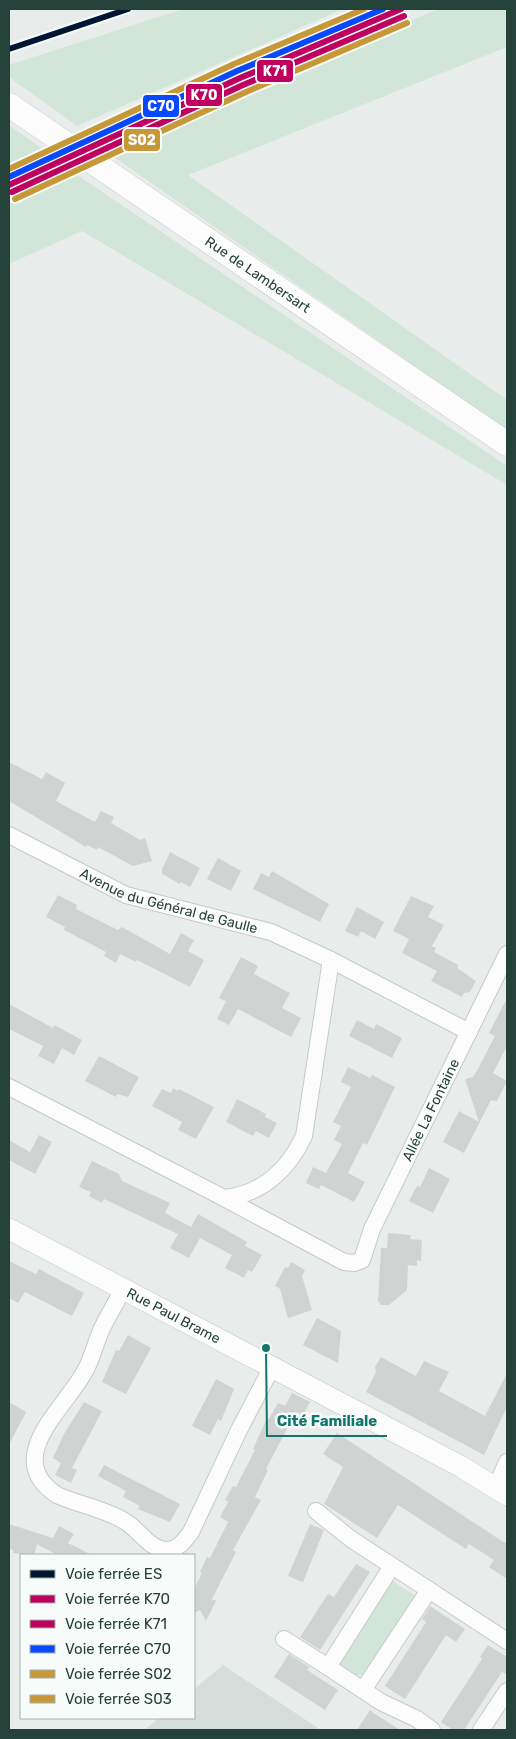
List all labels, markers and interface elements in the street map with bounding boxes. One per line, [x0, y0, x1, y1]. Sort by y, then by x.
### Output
line badge: K71 [256, 59, 294, 83]
text: K71 [263, 63, 287, 80]
line badge: K70 [185, 83, 223, 107]
text: K70 [191, 87, 217, 104]
line badge: C70 [142, 94, 180, 118]
text: C70 [147, 98, 175, 115]
line badge: S02 [123, 128, 161, 152]
text: S02 [128, 132, 156, 149]
street label: Rue de Lambersart [202, 233, 314, 317]
street label: Avenue du Général de Gaulle [77, 864, 260, 937]
street label: Allée La Fontaine [398, 1056, 463, 1164]
street label: Rue Paul Brame [124, 1284, 223, 1347]
callout: Cité Familiale [267, 1406, 387, 1436]
text: Cité Familiale [277, 1412, 377, 1430]
legend [20, 1554, 195, 1719]
text: Voie ferrée ES [65, 1565, 162, 1583]
text: Voie ferrée K70 [65, 1590, 170, 1608]
text: Voie ferrée K71 [65, 1615, 167, 1633]
text: Voie ferrée C70 [65, 1640, 171, 1658]
text: Voie ferrée S02 [65, 1665, 172, 1683]
text: Voie ferrée S03 [65, 1690, 172, 1708]

